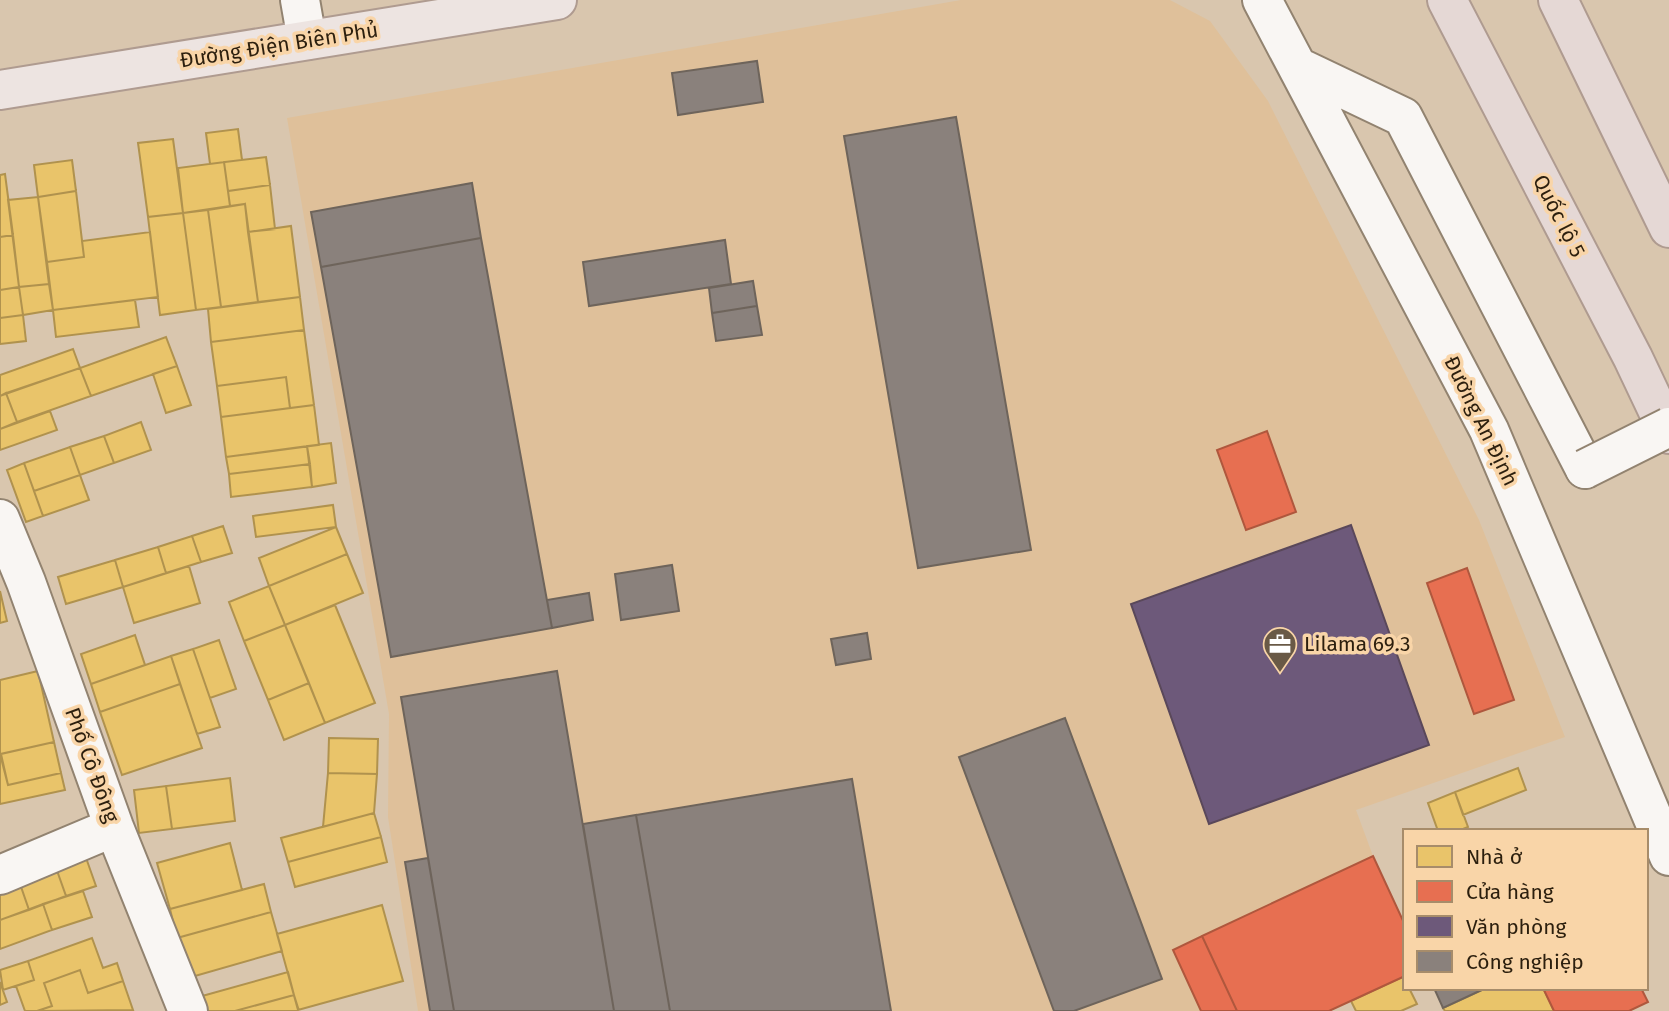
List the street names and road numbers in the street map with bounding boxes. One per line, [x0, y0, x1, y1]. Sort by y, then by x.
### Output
street label: Đường Điện Biên Phủ [178, 16, 380, 74]
street label: Quốc lộ 5 [1527, 170, 1591, 262]
street label: Đường An Định [1438, 352, 1524, 490]
street label: Phố Cô Đông [59, 704, 125, 826]

